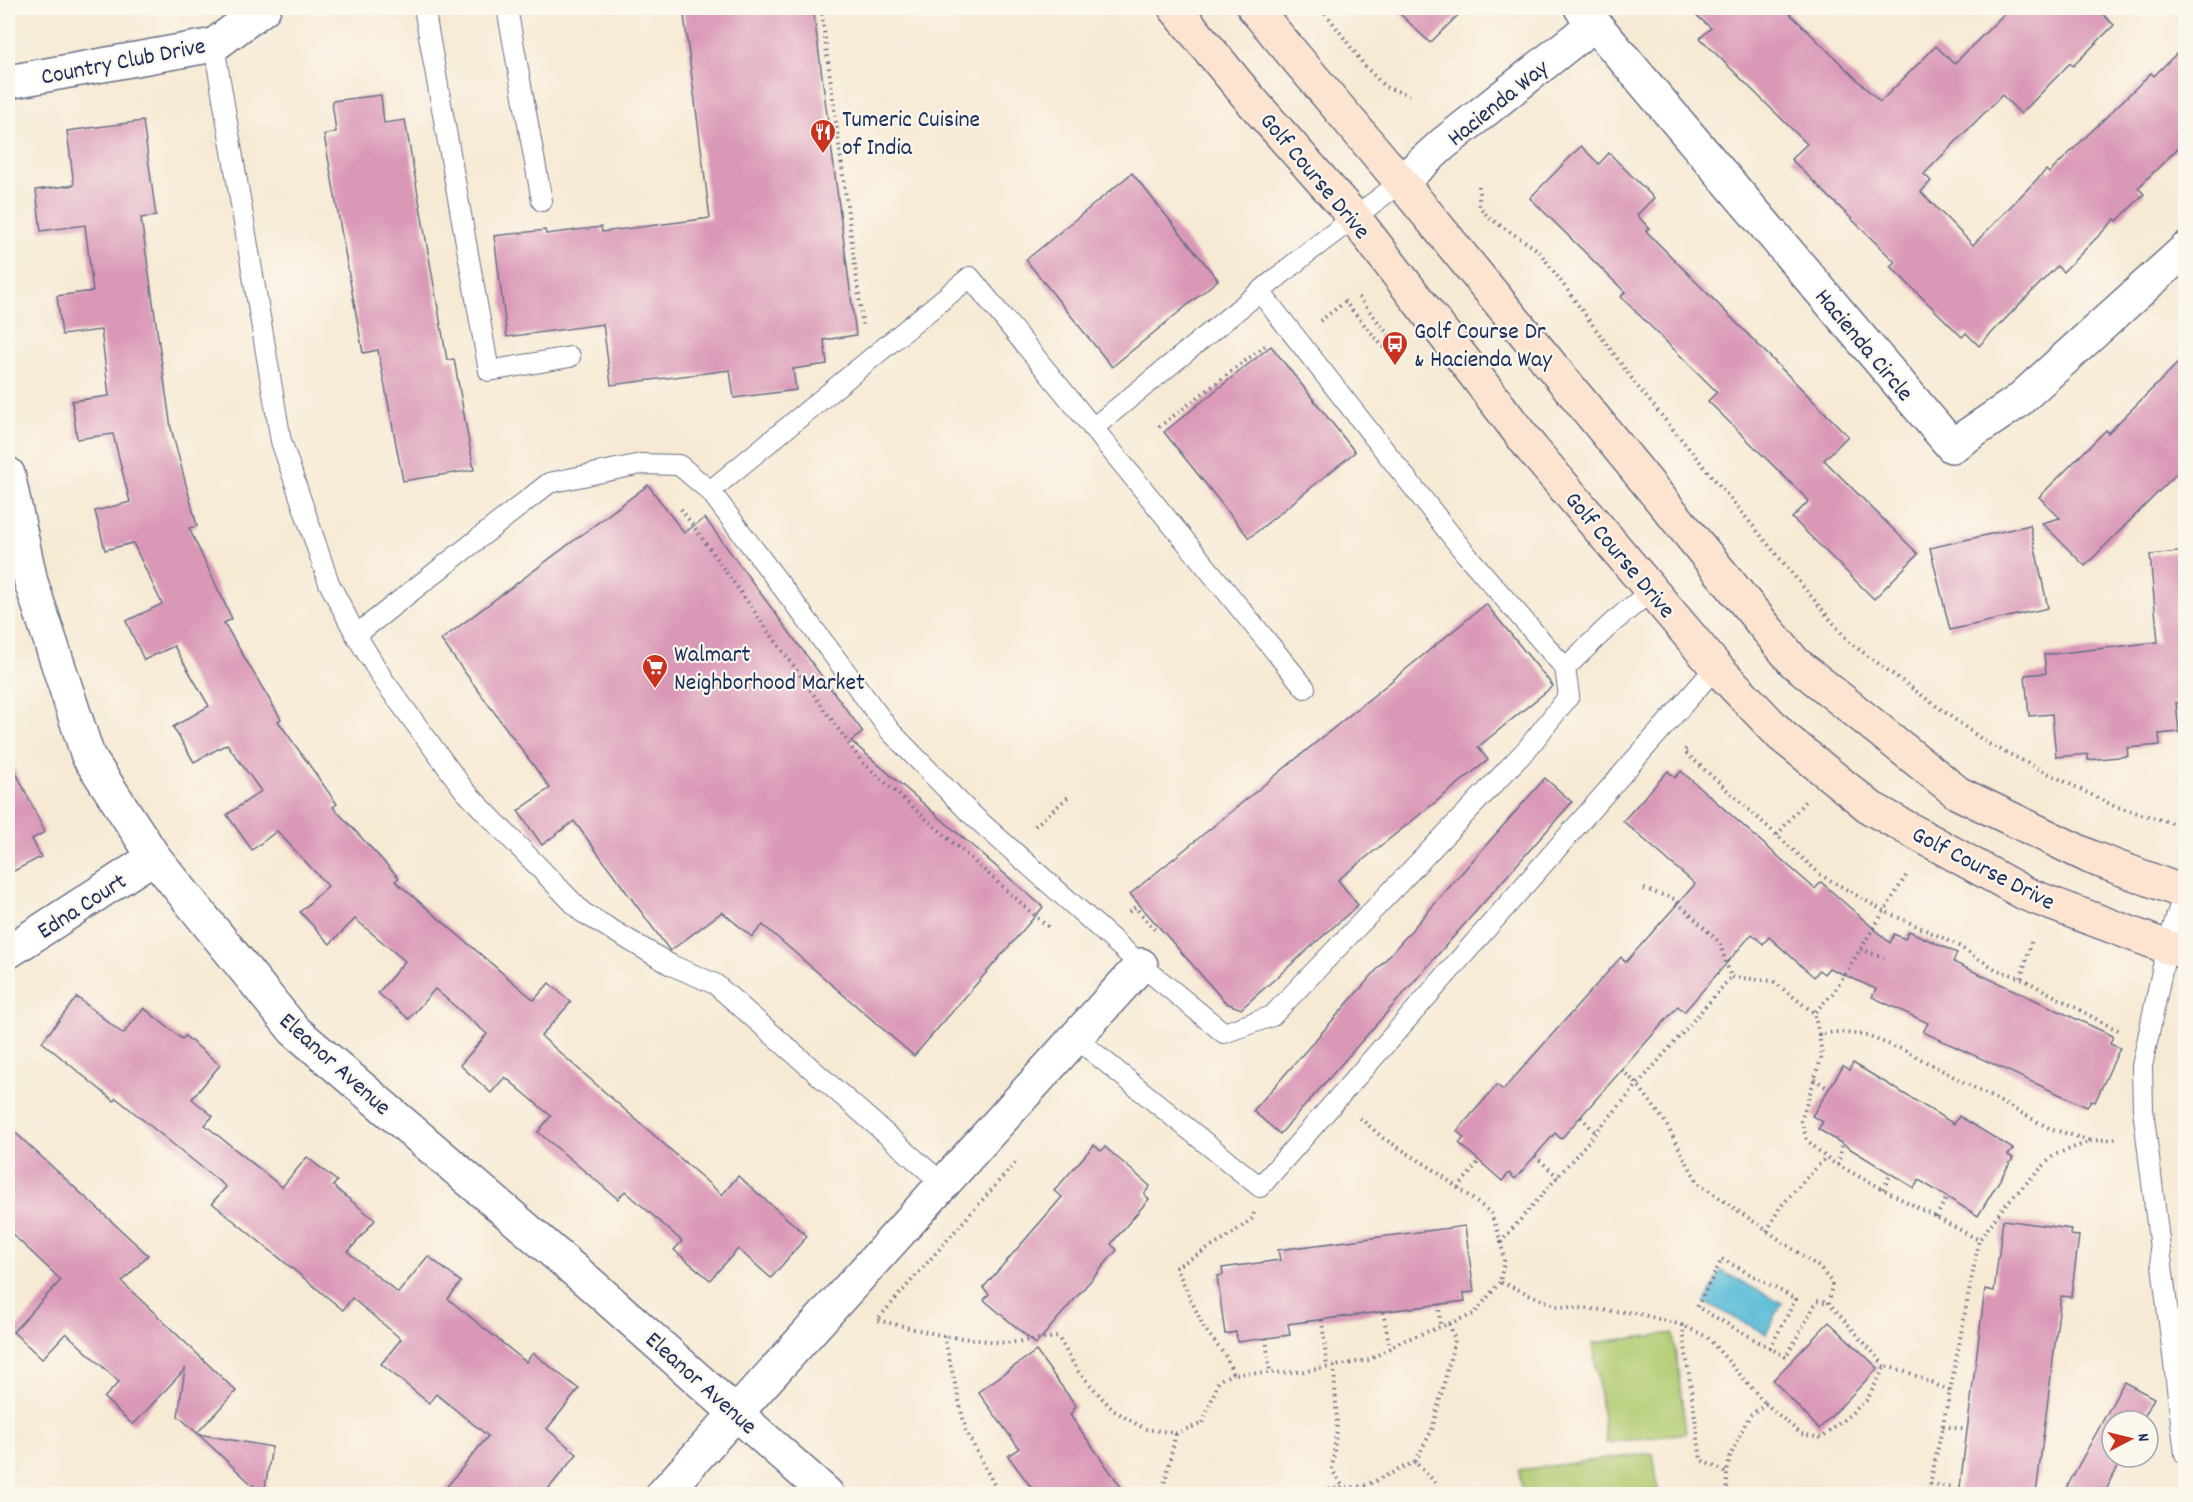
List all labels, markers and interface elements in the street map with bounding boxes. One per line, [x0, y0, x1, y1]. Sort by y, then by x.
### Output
street label: Country Club Drive [38, 30, 209, 96]
street label: Hacienda Way [1441, 52, 1558, 156]
place label: Tumeric Cuisine of India [842, 104, 980, 166]
street label: Golf Course Drive [1250, 106, 1377, 248]
restaurant icon: Tumeric Cuisine of India [808, 117, 838, 155]
street label: Hacienda Circle [1805, 282, 1920, 410]
place label: Golf Course Dr & Hacienda Way [1414, 316, 1553, 378]
bus stop icon: Golf Course Dr & Hacienda Way [1380, 329, 1410, 367]
street label: Golf Course Drive [1555, 485, 1682, 627]
place label: Walmart Neighborhood Market [674, 639, 865, 701]
supermarket icon: Walmart Neighborhood Market [640, 652, 670, 690]
street label: Golf Course Drive [1905, 819, 2060, 920]
street label: Edna Court [31, 866, 134, 949]
street label: Eleanor Avenue [270, 1006, 397, 1125]
street label: Eleanor Avenue [636, 1325, 763, 1444]
north arrow [2100, 1409, 2160, 1469]
text: N [2131, 1432, 2154, 1443]

